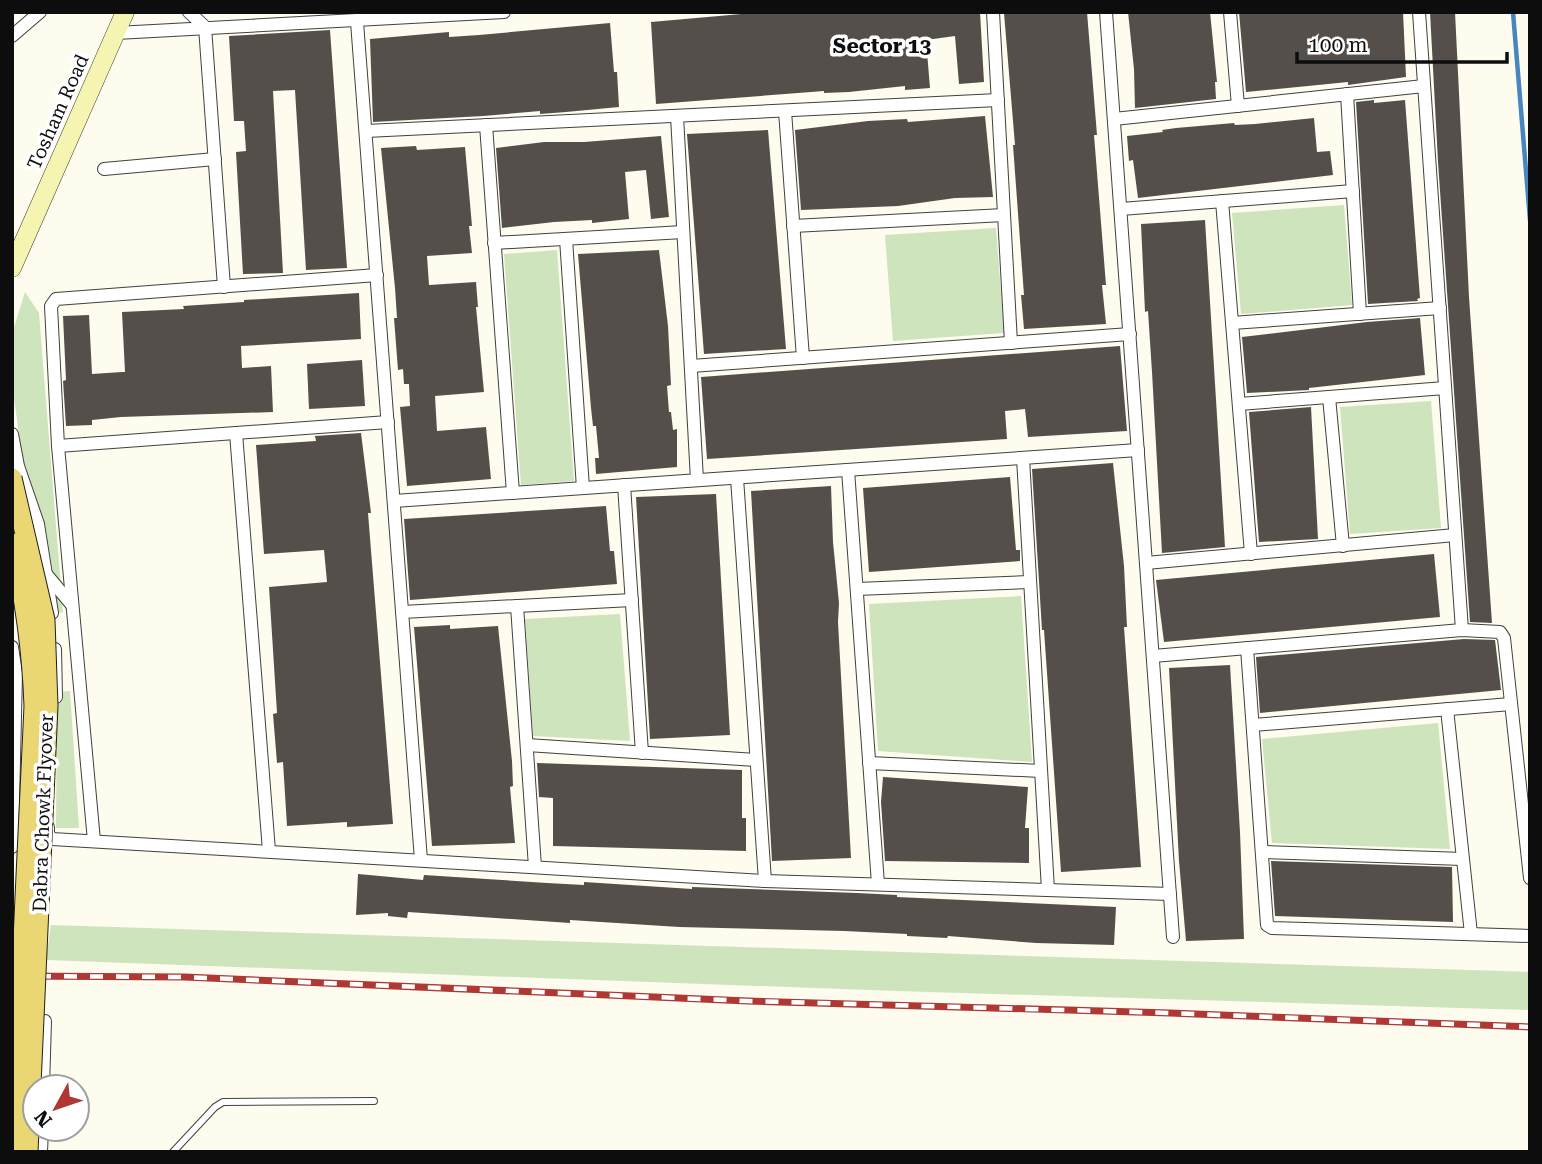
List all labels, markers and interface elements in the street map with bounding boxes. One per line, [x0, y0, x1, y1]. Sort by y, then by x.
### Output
scale bar [1297, 21, 1507, 65]
text: 100 m [1308, 33, 1368, 57]
district label: Sector 13 [833, 34, 931, 58]
street label: Tosham Road [22, 51, 94, 173]
street label: Dabra Chowk Flyover [28, 713, 58, 912]
north arrow [21, 1073, 91, 1143]
text: N [30, 1105, 57, 1132]

